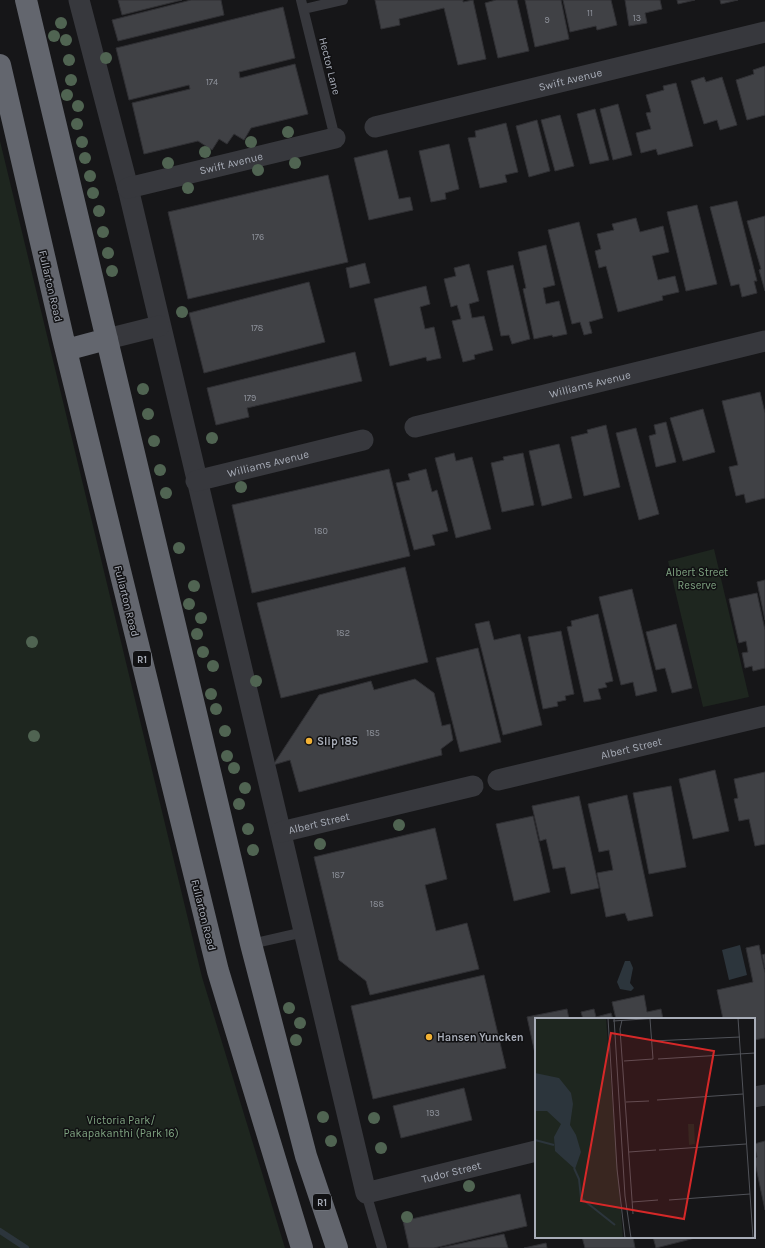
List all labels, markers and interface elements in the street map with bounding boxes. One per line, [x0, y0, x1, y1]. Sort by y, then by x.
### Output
house number: 11 [587, 8, 593, 18]
house number: 13 [633, 13, 641, 23]
house number: 9 [544, 15, 550, 25]
street label: Hector Lane [316, 36, 343, 97]
street label: Swift Avenue [537, 66, 604, 94]
house number: 174 [206, 77, 218, 87]
street label: Swift Avenue [198, 150, 264, 178]
house number: 176 [252, 232, 264, 242]
street label: Fullarton Road [36, 249, 65, 323]
house number: 178 [251, 323, 264, 333]
street label: Williams Avenue [548, 368, 632, 401]
house number: 179 [244, 393, 256, 403]
street label: Williams Avenue [226, 447, 310, 480]
house number: 180 [314, 526, 328, 536]
street label: Fullarton Road [111, 564, 142, 638]
park label: Albert Street Reserve [666, 566, 728, 592]
house number: 182 [336, 628, 350, 638]
road number: R1 [133, 651, 151, 667]
house number: 185 [366, 728, 380, 738]
place label: Slip 185 [317, 735, 358, 748]
street label: Albert Street [599, 735, 663, 762]
marker: Slip 185 [304, 736, 314, 746]
street label: Albert Street [287, 810, 351, 837]
house number: 187 [332, 870, 345, 880]
street label: Fullarton Road [188, 878, 219, 952]
house number: 188 [370, 899, 384, 909]
inset map [535, 1018, 755, 1238]
place label: Hansen Yuncken [437, 1031, 524, 1044]
marker: Hansen Yuncken [424, 1032, 434, 1042]
house number: 193 [426, 1108, 440, 1118]
park label: Victoria Park/ Pakapakanthi (Park 16) [63, 1114, 179, 1140]
street label: Tudor Street [420, 1159, 483, 1186]
road number: R1 [313, 1194, 331, 1210]

